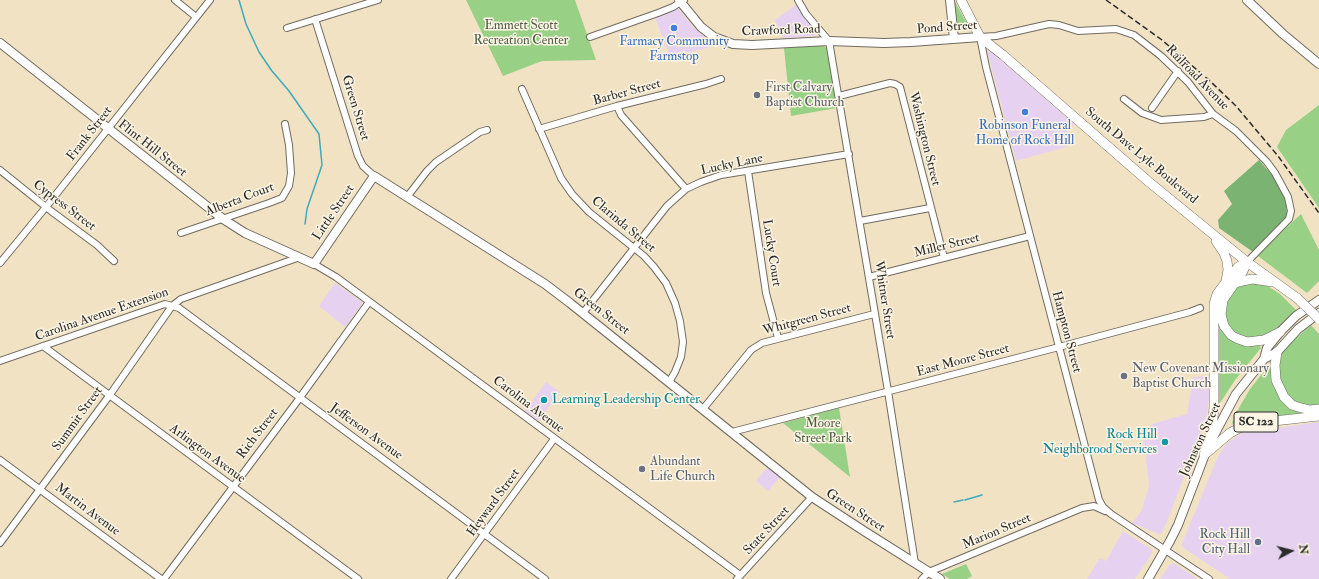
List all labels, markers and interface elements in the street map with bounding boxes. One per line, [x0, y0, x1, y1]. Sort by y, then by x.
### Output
park label: Emmett Scott Recreation Center [474, 18, 568, 49]
street label: Pond Street [916, 18, 978, 38]
street label: Crawford Road [741, 22, 821, 40]
marker: Farmacy Community Farmstop [669, 23, 679, 33]
place label: Farmacy Community Farmstop [619, 34, 729, 65]
street label: Railroad Avenue [1162, 42, 1232, 114]
street label: Green Street [338, 74, 372, 142]
street label: Barber Street [591, 76, 663, 110]
place label: First Calvary Baptist Church [765, 80, 844, 111]
marker: First Calvary Baptist Church [752, 90, 762, 100]
street label: Washington Street [905, 90, 943, 188]
street label: Frank Street [64, 104, 116, 164]
street label: South Dave Lyle Boulevard [1082, 104, 1200, 208]
marker: Robinson Funeral Home of Rock Hill [1020, 107, 1030, 117]
street label: Flint Hill Street [114, 117, 190, 181]
place label: Robinson Funeral Home of Rock Hill [976, 118, 1074, 149]
street label: Lucky Lane [700, 151, 764, 179]
street label: Cypress Street [29, 177, 99, 235]
street label: Alberta Court [204, 180, 276, 220]
street label: Little Street [310, 182, 358, 244]
street label: Clarinda Street [588, 194, 658, 256]
street label: Lucky Court [758, 218, 784, 288]
street label: Miller Street [913, 230, 981, 262]
street label: Whitner Street [870, 260, 898, 340]
street label: Carolina Avenue Extension [33, 285, 171, 345]
street label: Green Street [570, 285, 632, 339]
street label: Hampton Street [1048, 290, 1084, 374]
street label: Whitgreen Street [761, 301, 853, 339]
street label: East Moore Street [915, 341, 1011, 381]
place label: New Covenant Missionary Baptist Church [1132, 361, 1269, 392]
marker: New Covenant Missionary Baptist Church [1119, 371, 1129, 381]
street label: Carolina Avenue [489, 373, 567, 437]
street label: Summit Street [49, 384, 107, 454]
place label: Learning Leadership Center [552, 392, 700, 408]
marker: Learning Leadership Center [539, 395, 549, 405]
street label: Jefferson Avenue [327, 400, 405, 464]
street label: Johnston Street [1177, 400, 1225, 480]
street label: Rich Street [234, 406, 282, 462]
road number: SC 122 [1234, 412, 1278, 432]
park label: Moore Street Park [794, 416, 852, 447]
street label: Arlington Avenue [166, 421, 248, 487]
place label: Rock Hill Neighborood Services [1043, 427, 1157, 458]
marker: Rock Hill Neighborood Services [1160, 437, 1170, 447]
place label: Abundant Life Church [650, 454, 715, 485]
marker: Abundant Life Church [637, 464, 647, 474]
street label: Heyward Street [464, 466, 524, 540]
street label: Martin Avenue [51, 480, 123, 540]
street label: Green Street [823, 486, 887, 536]
street label: State Street [741, 504, 793, 558]
street label: Marion Street [960, 511, 1034, 553]
place label: Rock Hill City Hall [1200, 527, 1250, 558]
north arrow [1271, 531, 1311, 571]
marker: Rock Hill City Hall [1253, 537, 1263, 547]
text: N [1296, 544, 1310, 555]

